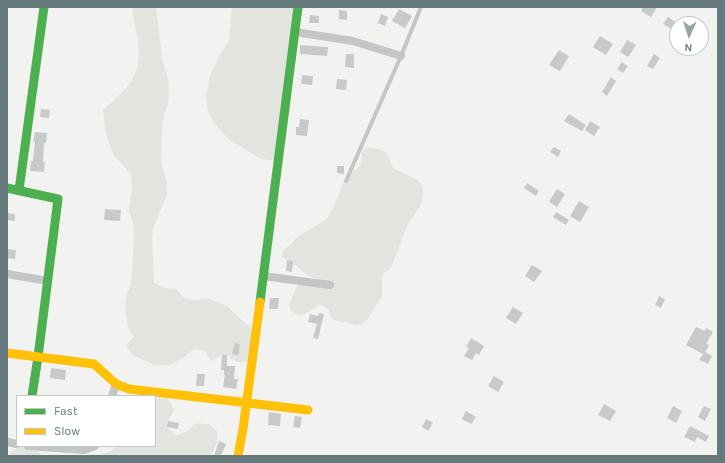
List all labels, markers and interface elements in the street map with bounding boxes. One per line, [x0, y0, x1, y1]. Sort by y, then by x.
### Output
north arrow [669, 16, 709, 56]
text: N [684, 41, 693, 54]
legend [16, 395, 156, 447]
text: Fast [54, 404, 77, 418]
text: Slow [54, 424, 80, 438]

